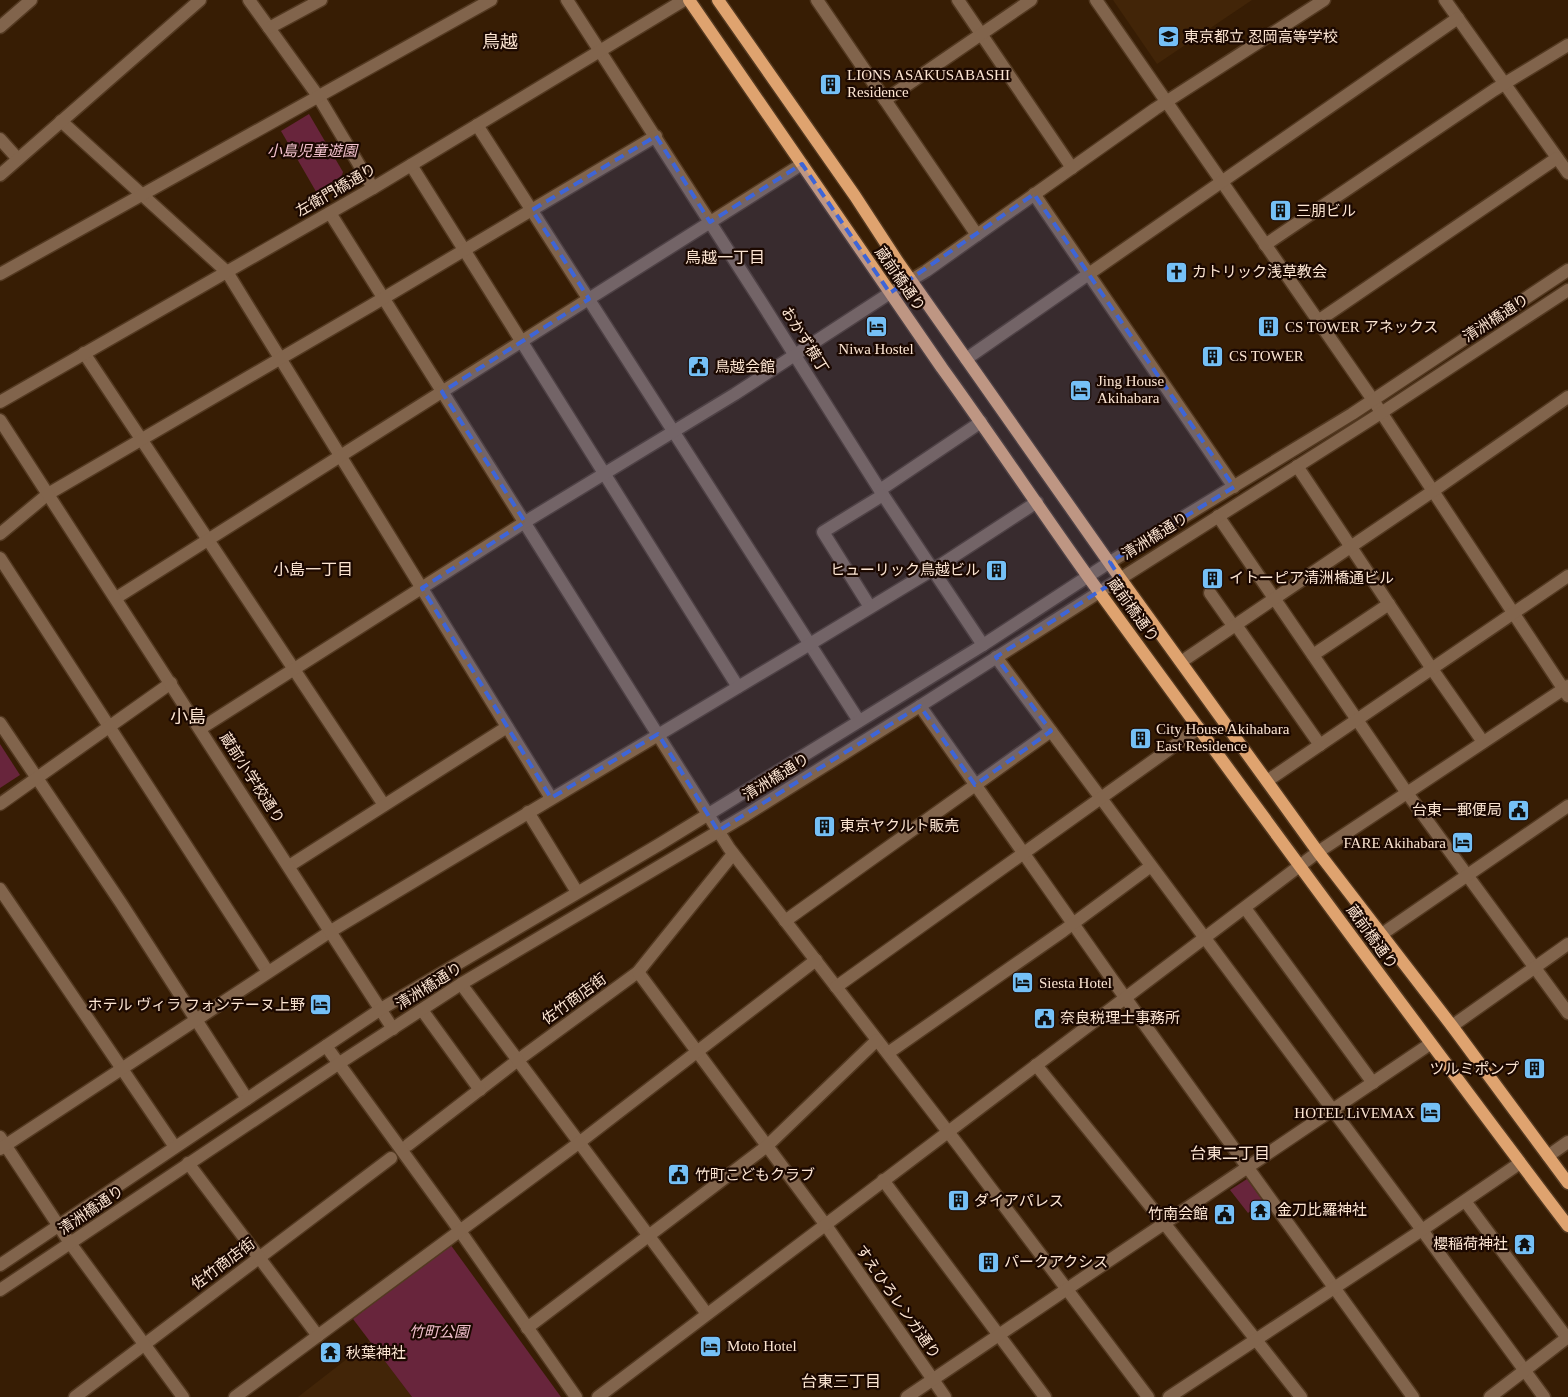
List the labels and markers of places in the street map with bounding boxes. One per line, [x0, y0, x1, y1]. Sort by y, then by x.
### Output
school or university icon: 東京都立 忍岡高等学校 [1156, 25, 1180, 49]
place label: 東京都立 忍岡高等学校 [1184, 29, 1338, 45]
place label: LIONS ASAKUSABASHI Residence [847, 67, 1010, 100]
building icon: LIONS ASAKUSABASHI Residence [819, 72, 843, 96]
building icon: 三朋ビル [1268, 199, 1292, 223]
place label: 三朋ビル [1296, 203, 1356, 219]
church icon: カトリック浅草教会 [1164, 260, 1188, 284]
place label: カトリック浅草教会 [1192, 263, 1327, 280]
hotel icon: Niwa Hostel [864, 314, 888, 338]
building icon: CS TOWER アネックス [1257, 315, 1281, 339]
place label: CS TOWER アネックス [1285, 319, 1438, 335]
place label: Niwa Hostel [838, 341, 914, 357]
building icon: CS TOWER [1201, 344, 1225, 368]
place label: CS TOWER [1229, 348, 1304, 364]
public building icon: 鳥越会館 [687, 355, 711, 379]
place label: 鳥越会館 [715, 359, 775, 375]
place label: Jing House Akihabara [1097, 373, 1164, 406]
hotel icon: Jing House Akihabara [1069, 378, 1093, 402]
building icon: ヒューリック鳥越ビル [984, 558, 1008, 582]
place label: ヒューリック鳥越ビル [830, 562, 980, 578]
building icon: イトーピア清洲橋通ビル [1201, 566, 1225, 590]
place label: イトーピア清洲橋通ビル [1229, 569, 1394, 586]
place label: City House Akihabara East Residence [1156, 721, 1290, 754]
building icon: City House Akihabara East Residence [1128, 726, 1152, 750]
public building icon: 台東一郵便局 [1506, 798, 1530, 822]
place label: 台東一郵便局 [1412, 802, 1502, 818]
building icon: 東京ヤクルト販売 [812, 814, 836, 838]
place label: 東京ヤクルト販売 [840, 818, 960, 834]
hotel icon: FARE Akihabara [1450, 831, 1474, 855]
place label: FARE Akihabara [1343, 835, 1446, 851]
hotel icon: Siesta Hotel [1011, 971, 1035, 995]
place label: Siesta Hotel [1039, 975, 1112, 991]
hotel icon: ホテル ヴィラ フォンテーヌ上野 [309, 993, 333, 1017]
place label: ホテル ヴィラ フォンテーヌ上野 [87, 997, 305, 1013]
public building icon: 奈良税理士事務所 [1032, 1006, 1056, 1030]
place label: 奈良税理士事務所 [1060, 1010, 1180, 1026]
building icon: ツルミポンプ [1523, 1057, 1547, 1081]
place label: ツルミポンプ [1429, 1061, 1519, 1077]
hotel icon: HOTEL LiVEMAX [1419, 1101, 1443, 1125]
place label: HOTEL LiVEMAX [1294, 1105, 1415, 1121]
public building icon: 竹町こどもクラブ [667, 1163, 691, 1187]
place label: 竹町こどもクラブ [695, 1167, 815, 1183]
building icon: ダイアパレス [946, 1189, 970, 1213]
place label: ダイアパレス [974, 1193, 1064, 1209]
temple icon: 金刀比羅神社 [1249, 1198, 1273, 1222]
public building icon: 竹南会館 [1212, 1202, 1236, 1226]
place label: 金刀比羅神社 [1277, 1202, 1367, 1218]
place label: 竹南会館 [1148, 1206, 1208, 1222]
temple icon: 櫻稲荷神社 [1512, 1232, 1536, 1256]
place label: 櫻稲荷神社 [1433, 1236, 1508, 1252]
building icon: パークアクシス [976, 1250, 1000, 1274]
place label: パークアクシス [1004, 1254, 1108, 1270]
hotel icon: Moto Hotel [699, 1334, 723, 1358]
place label: Moto Hotel [727, 1338, 797, 1354]
temple icon: 秋葉神社 [318, 1341, 342, 1365]
place label: 秋葉神社 [346, 1345, 406, 1361]

